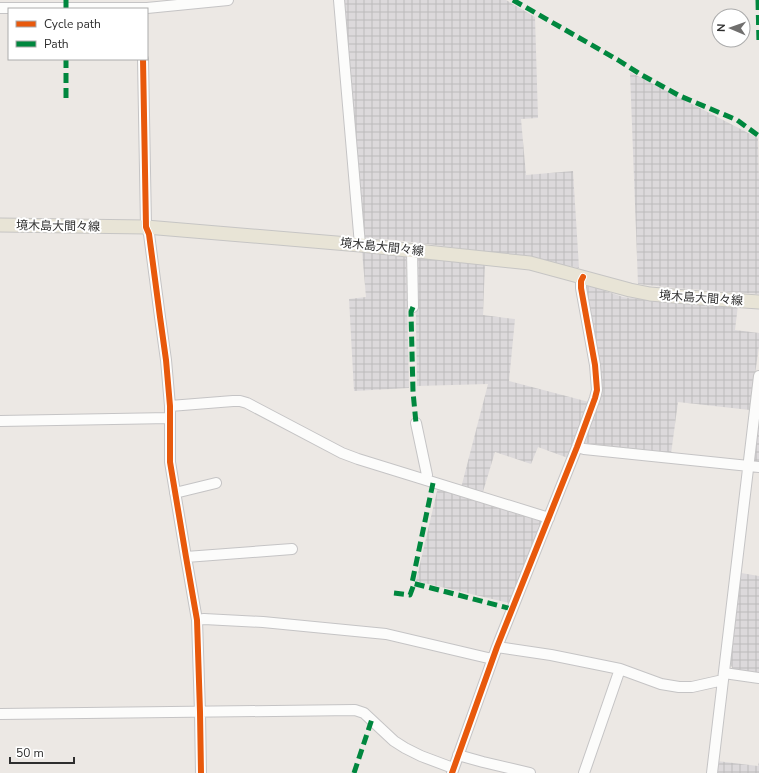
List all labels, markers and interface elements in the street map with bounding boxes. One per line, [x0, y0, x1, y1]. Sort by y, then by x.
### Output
legend [8, 8, 148, 60]
north arrow [711, 8, 751, 48]
text: Cycle path [44, 16, 101, 32]
text: N [714, 23, 729, 32]
text: Path [44, 36, 69, 52]
street label: 境木島大間々線 [16, 217, 100, 235]
street label: 境木島大間々線 [339, 235, 425, 259]
street label: 境木島大間々線 [659, 287, 743, 309]
scale bar [10, 739, 74, 765]
text: 50 m [16, 745, 44, 761]

